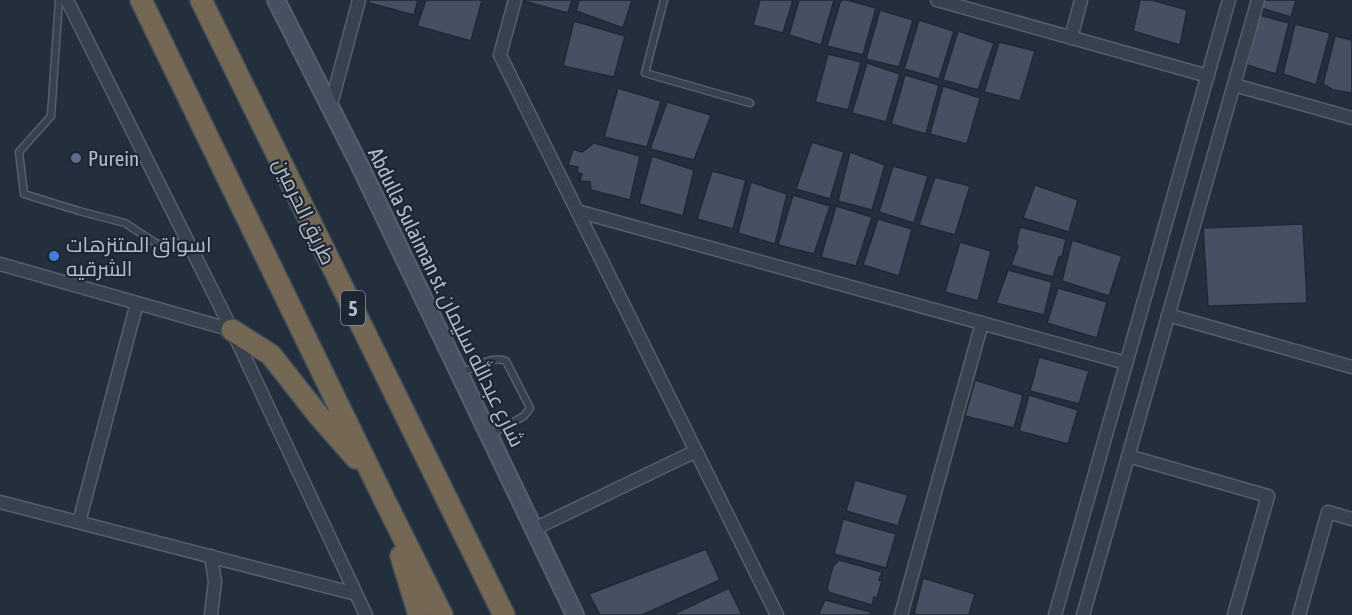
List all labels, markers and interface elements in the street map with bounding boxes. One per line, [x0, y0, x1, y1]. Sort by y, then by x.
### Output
street label: Abdulla Sulaiman st. شارع عبدالله سليمان [361, 143, 531, 452]
place label: Purein [88, 146, 139, 170]
marker: Purein [69, 151, 83, 165]
street label: طريق الحرمين [267, 154, 341, 269]
place label: اسواق المتنزهات الشرقيه [66, 232, 212, 281]
marker: اسواق المتنزهات الشرقيه [47, 249, 61, 263]
road number: 5 [341, 291, 365, 325]

